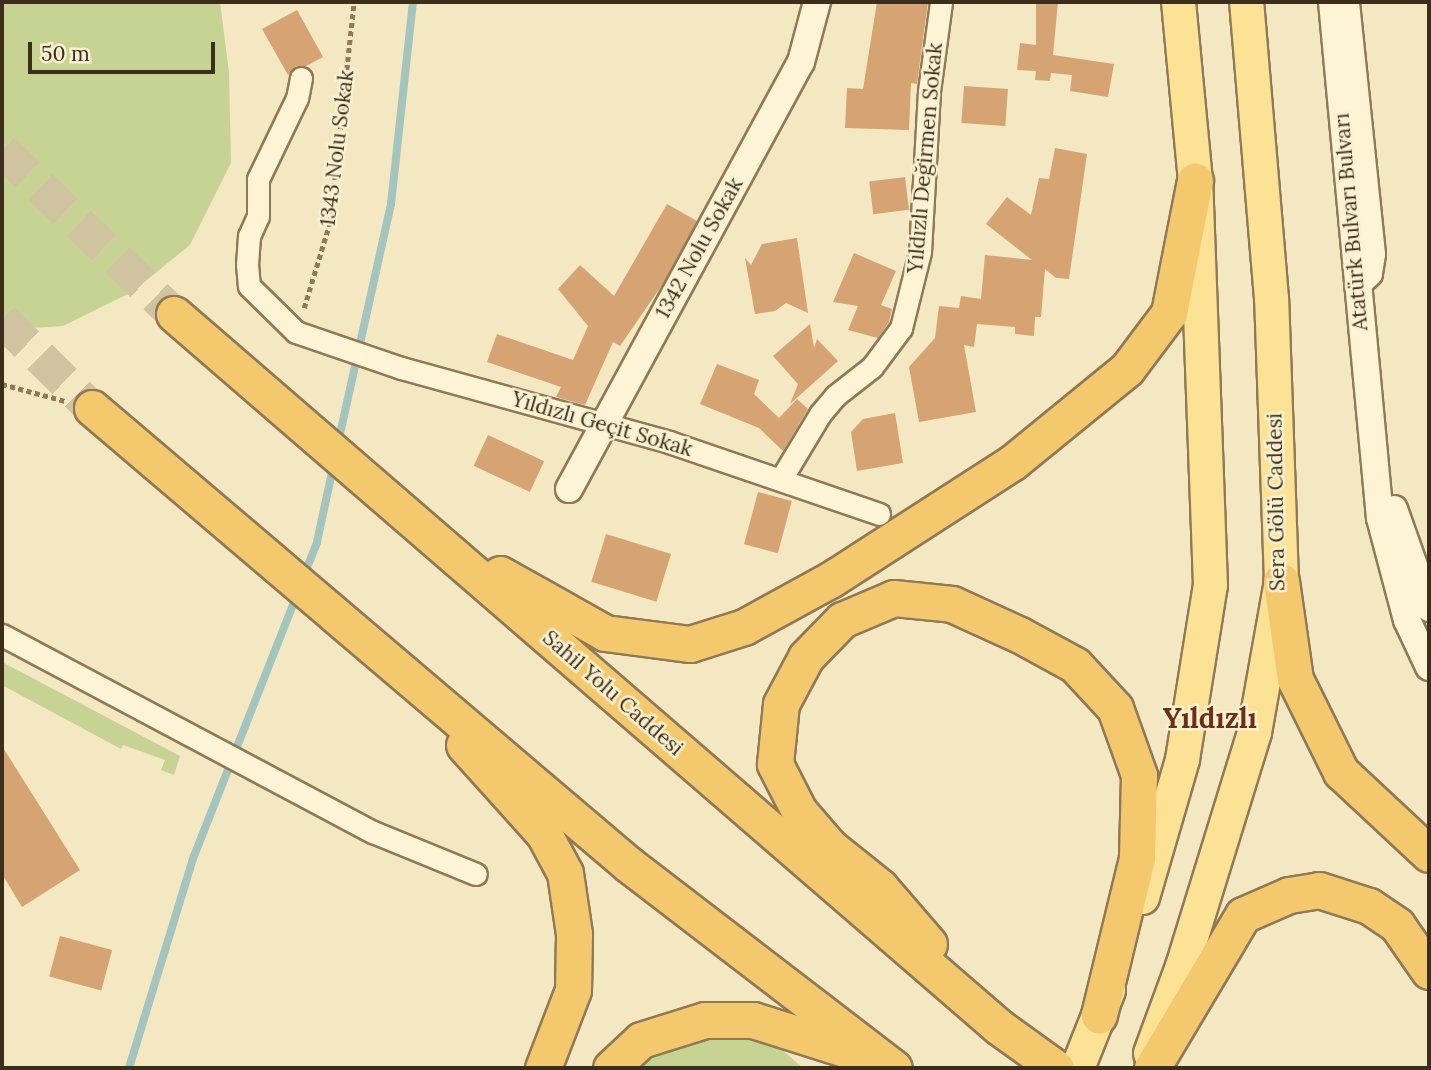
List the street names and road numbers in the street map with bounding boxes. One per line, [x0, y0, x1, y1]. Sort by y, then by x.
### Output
street label: Yıldızlı Değirmen Sokak [902, 42, 948, 274]
street label: 1343 Nolu Sokak [315, 68, 359, 228]
street label: Atatürk Bulvarı Bulvarı [1329, 112, 1373, 332]
street label: 1342 Nolu Sokak [650, 173, 748, 323]
street label: Yıldızlı Geçit Sokak [509, 386, 695, 462]
street label: Sera Gölü Caddesi [1262, 413, 1290, 591]
street label: Sahil Yolu Caddesi [538, 625, 688, 761]

